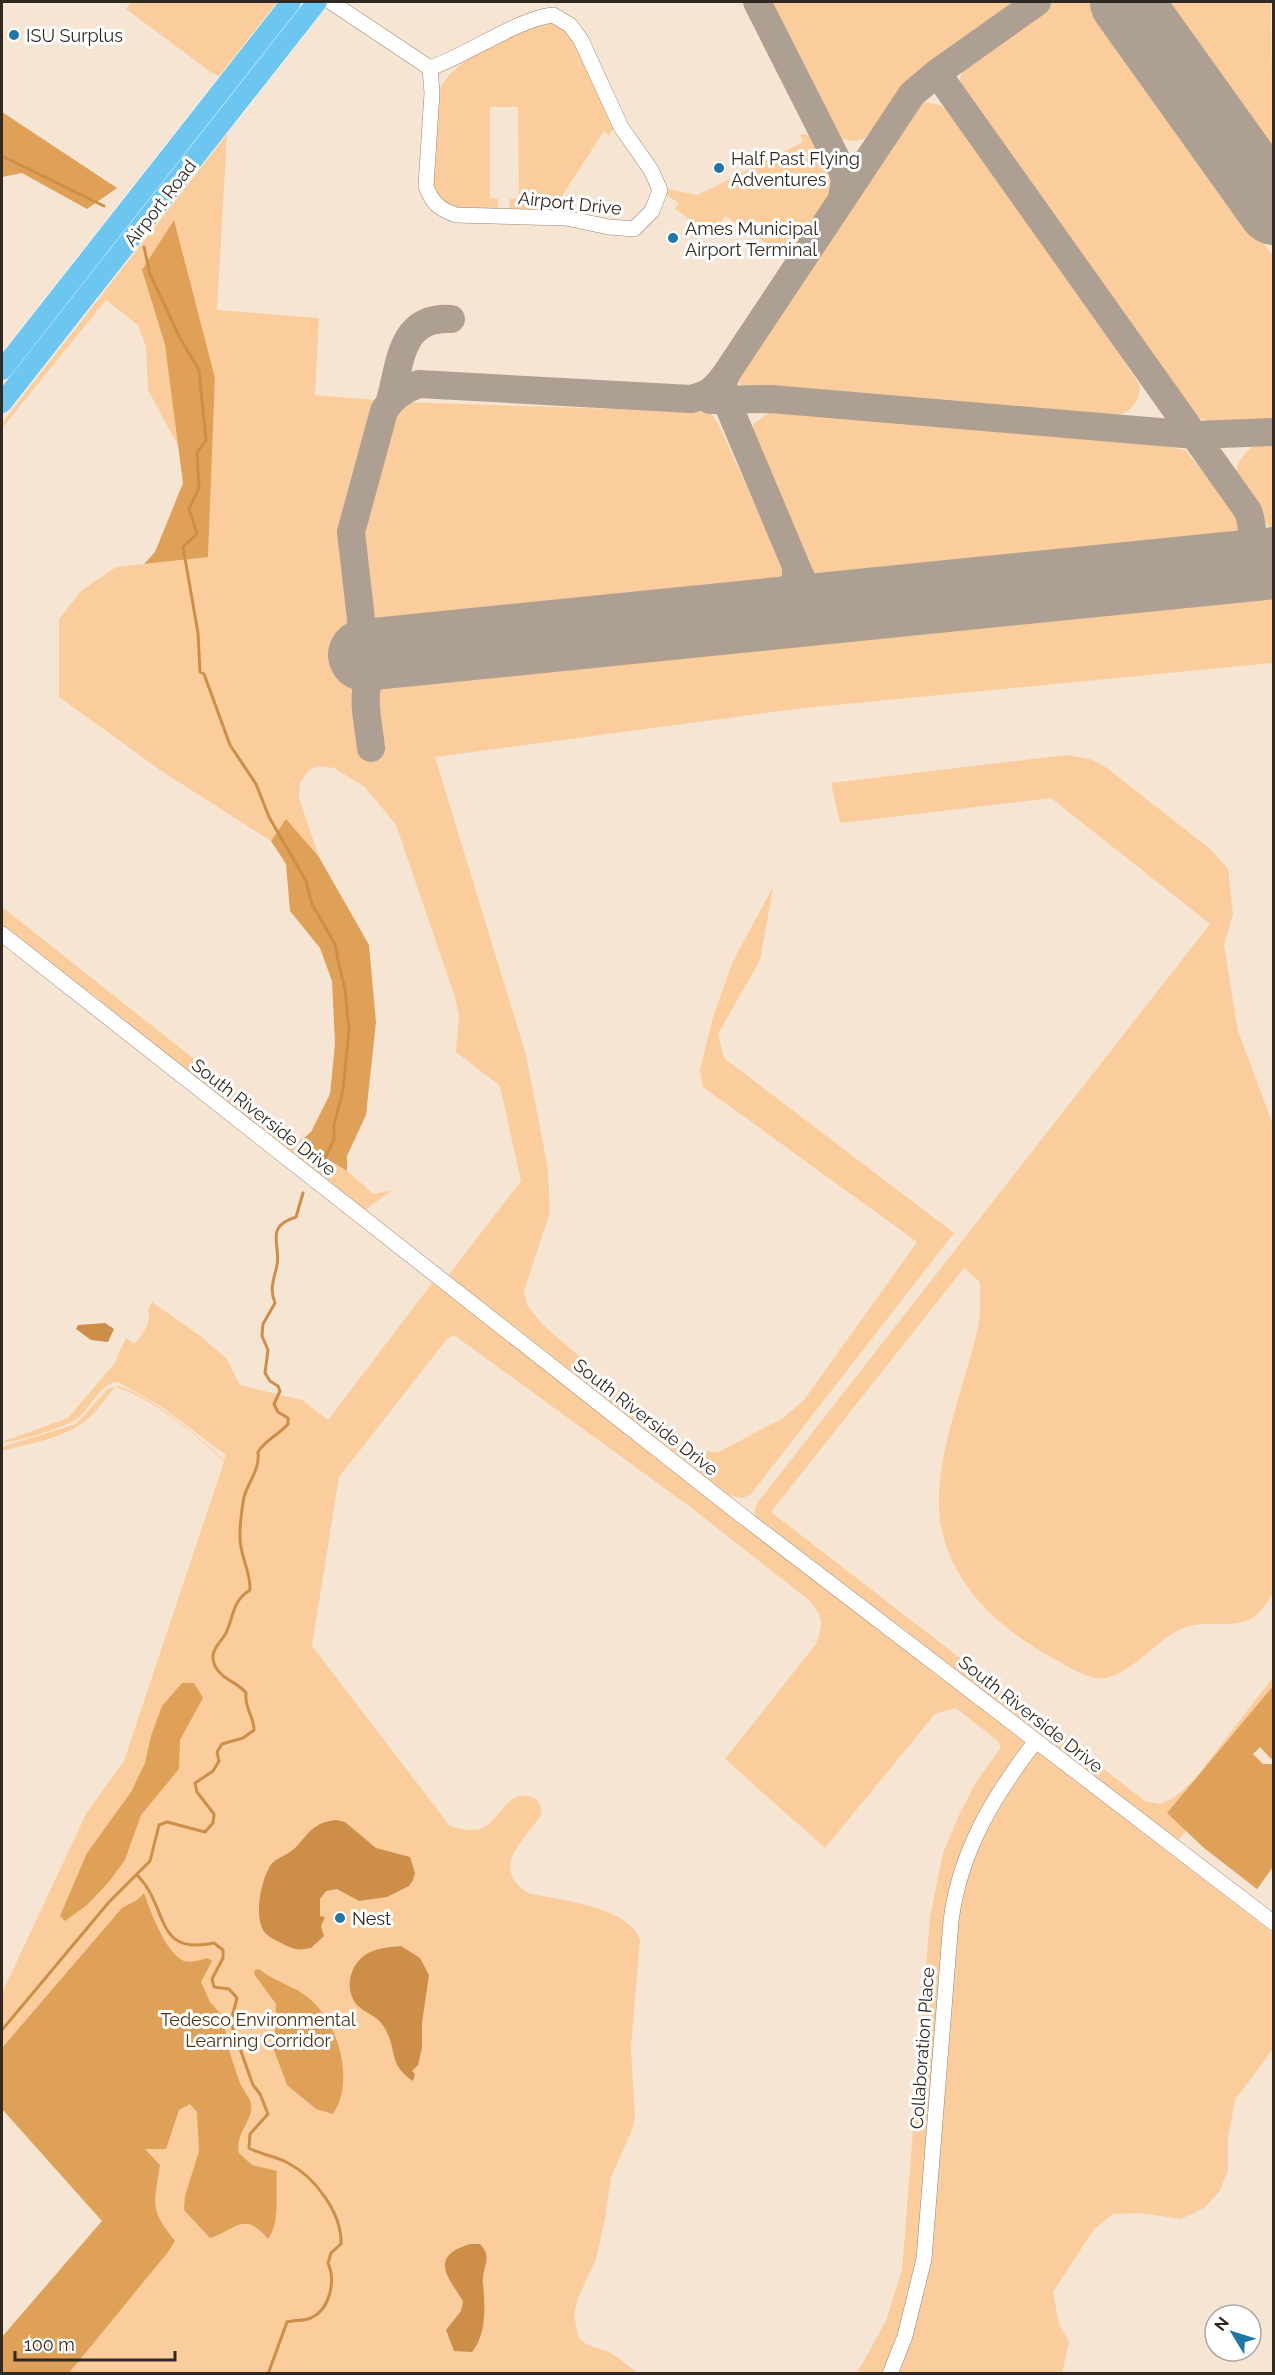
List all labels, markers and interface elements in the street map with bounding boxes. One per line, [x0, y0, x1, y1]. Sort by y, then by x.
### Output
place label: ISU Surplus [26, 25, 123, 46]
marker: ISU Surplus [7, 28, 21, 42]
place label: Half Past Flying Adventures [731, 148, 860, 190]
street label: Airport Road [120, 155, 200, 251]
marker: Half Past Flying Adventures [712, 161, 726, 175]
street label: Airport Drive [517, 187, 623, 219]
place label: Ames Municipal Airport Terminal [685, 218, 818, 260]
marker: Ames Municipal Airport Terminal [666, 231, 680, 245]
street label: South Riverside Drive [188, 1054, 341, 1180]
street label: South Riverside Drive [570, 1354, 723, 1480]
street label: South Riverside Drive [955, 1651, 1108, 1777]
place label: Nest [352, 1908, 391, 1929]
marker: Nest [333, 1911, 347, 1925]
street label: Collaboration Place [906, 1966, 938, 2130]
park label: Tedesco Environmental Learning Corridor [160, 2009, 356, 2051]
north arrow [1203, 2303, 1263, 2363]
text: N [1210, 2313, 1233, 2335]
scale bar [15, 2324, 176, 2362]
text: 100 m [24, 2334, 75, 2355]

